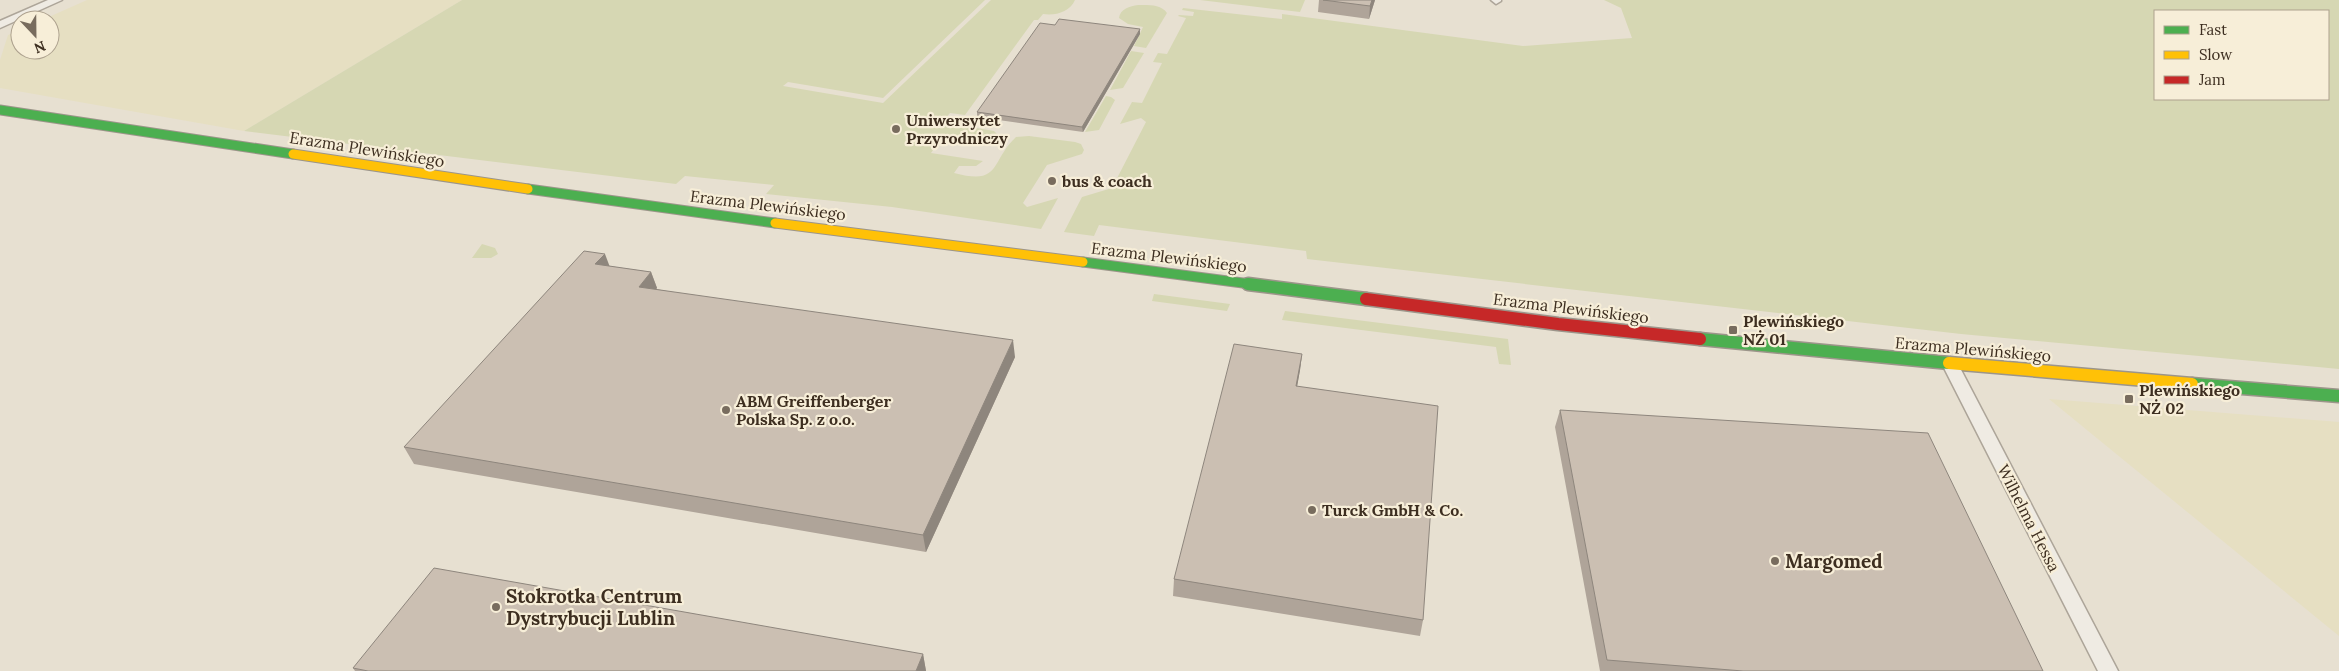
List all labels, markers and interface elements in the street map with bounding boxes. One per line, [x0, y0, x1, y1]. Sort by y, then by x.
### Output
north arrow [10, 10, 60, 60]
legend [2154, 10, 2329, 100]
text: Fast [2199, 20, 2227, 39]
text: N [31, 37, 48, 57]
text: Slow [2199, 45, 2232, 64]
text: Jam [2198, 70, 2226, 89]
place label: Uniwersytet Przyrodniczy [906, 110, 1008, 148]
marker: Uniwersytet Przyrodniczy [890, 123, 902, 135]
street label: Erazma Plewińskiego [288, 127, 446, 171]
place label: bus & coach [1061, 171, 1152, 191]
marker: bus & coach [1046, 175, 1058, 187]
street label: Erazma Plewińskiego [689, 186, 847, 224]
street label: Erazma Plewińskiego [1090, 238, 1248, 276]
street label: Erazma Plewińskiego [1492, 289, 1650, 327]
place label: Plewińskiego NŻ 01 [1743, 311, 1844, 349]
marker: Plewińskiego NŻ 01 [1727, 324, 1739, 336]
street label: Erazma Plewińskiego [1894, 332, 2052, 366]
place label: Plewińskiego NŻ 02 [2139, 380, 2240, 418]
place label: ABM Greiffenberger Polska Sp. z o.o. [736, 391, 891, 429]
marker: Plewińskiego NŻ 02 [2123, 393, 2135, 405]
marker: ABM Greiffenberger Polska Sp. z o.o. [720, 404, 732, 416]
street label: Wilhelma Hessa [1993, 461, 2065, 575]
place label: Turck GmbH & Co. [1322, 500, 1463, 520]
marker: Turck GmbH & Co. [1306, 504, 1318, 516]
place label: Margomed [1785, 549, 1883, 573]
marker: Margomed [1769, 555, 1781, 567]
place label: Stokrotka Centrum Dystrybucji Lublin [506, 584, 683, 630]
marker: Stokrotka Centrum Dystrybucji Lublin [490, 601, 502, 613]

